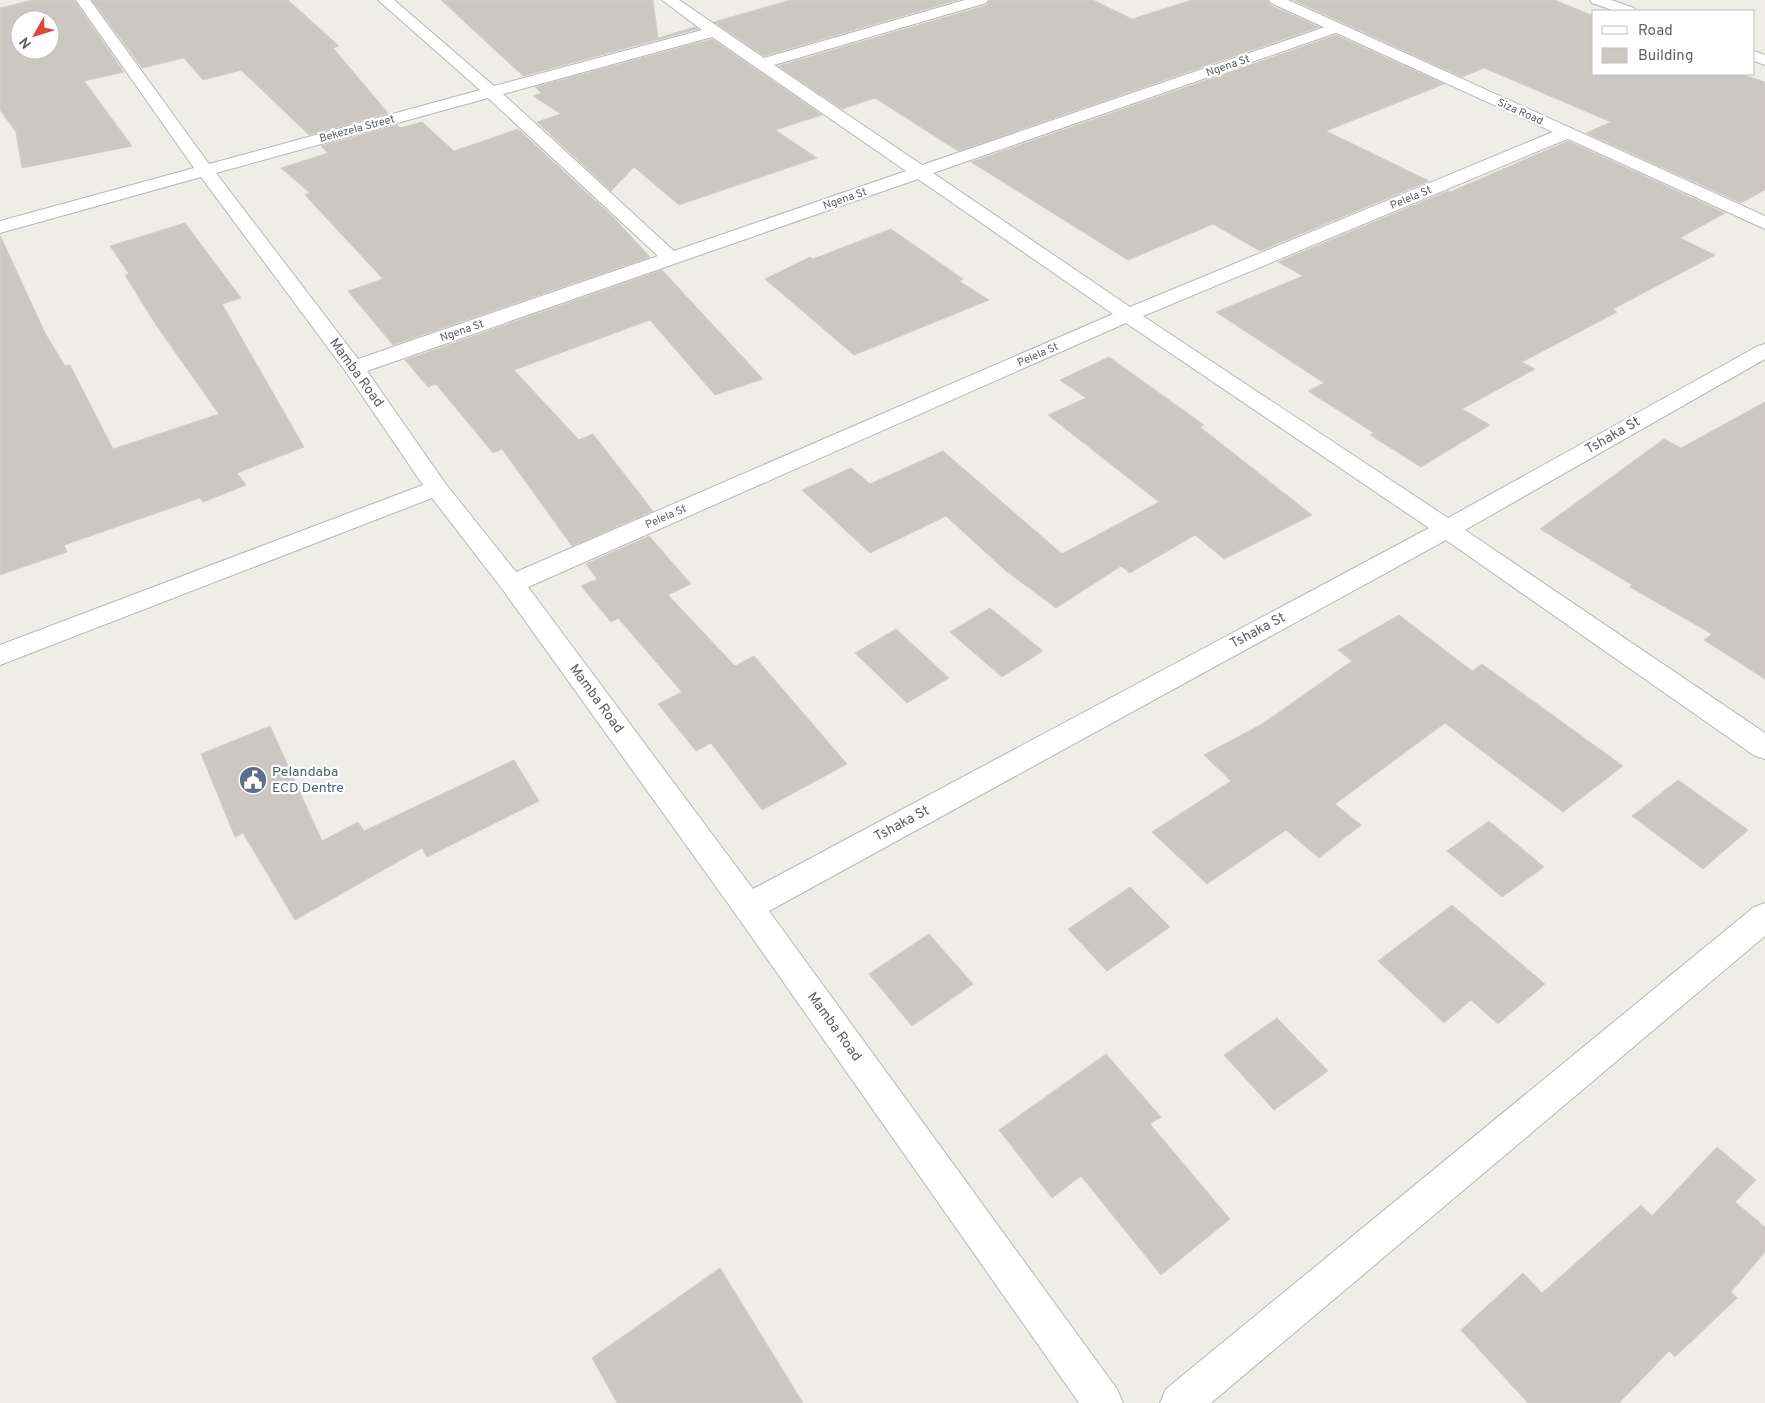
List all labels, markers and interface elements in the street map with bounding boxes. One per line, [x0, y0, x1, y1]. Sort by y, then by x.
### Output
north arrow [10, 10, 60, 60]
legend [1592, 10, 1755, 75]
text: Road [1638, 22, 1673, 41]
text: N [16, 33, 36, 51]
text: Building [1638, 47, 1693, 66]
street label: Ngena St [1204, 52, 1252, 80]
street label: Siza Road [1495, 96, 1545, 128]
street label: Bekezela Street [318, 112, 396, 146]
street label: Pelela St [1388, 183, 1434, 213]
street label: Ngena St [821, 185, 869, 213]
street label: Ngena St [438, 317, 486, 345]
street label: Mamba Road [325, 335, 387, 411]
street label: Pelela St [1015, 340, 1061, 370]
street label: Tshaka St [1583, 414, 1643, 458]
street label: Pelela St [643, 502, 689, 532]
street label: Tshaka St [1227, 609, 1289, 653]
street label: Mamba Road [565, 661, 627, 737]
place label: Pelandaba ECD Dentre [272, 764, 344, 797]
public building icon: Pelandaba ECD Dentre [238, 765, 268, 795]
street label: Tshaka St [871, 802, 933, 846]
street label: Mamba Road [803, 989, 865, 1065]

